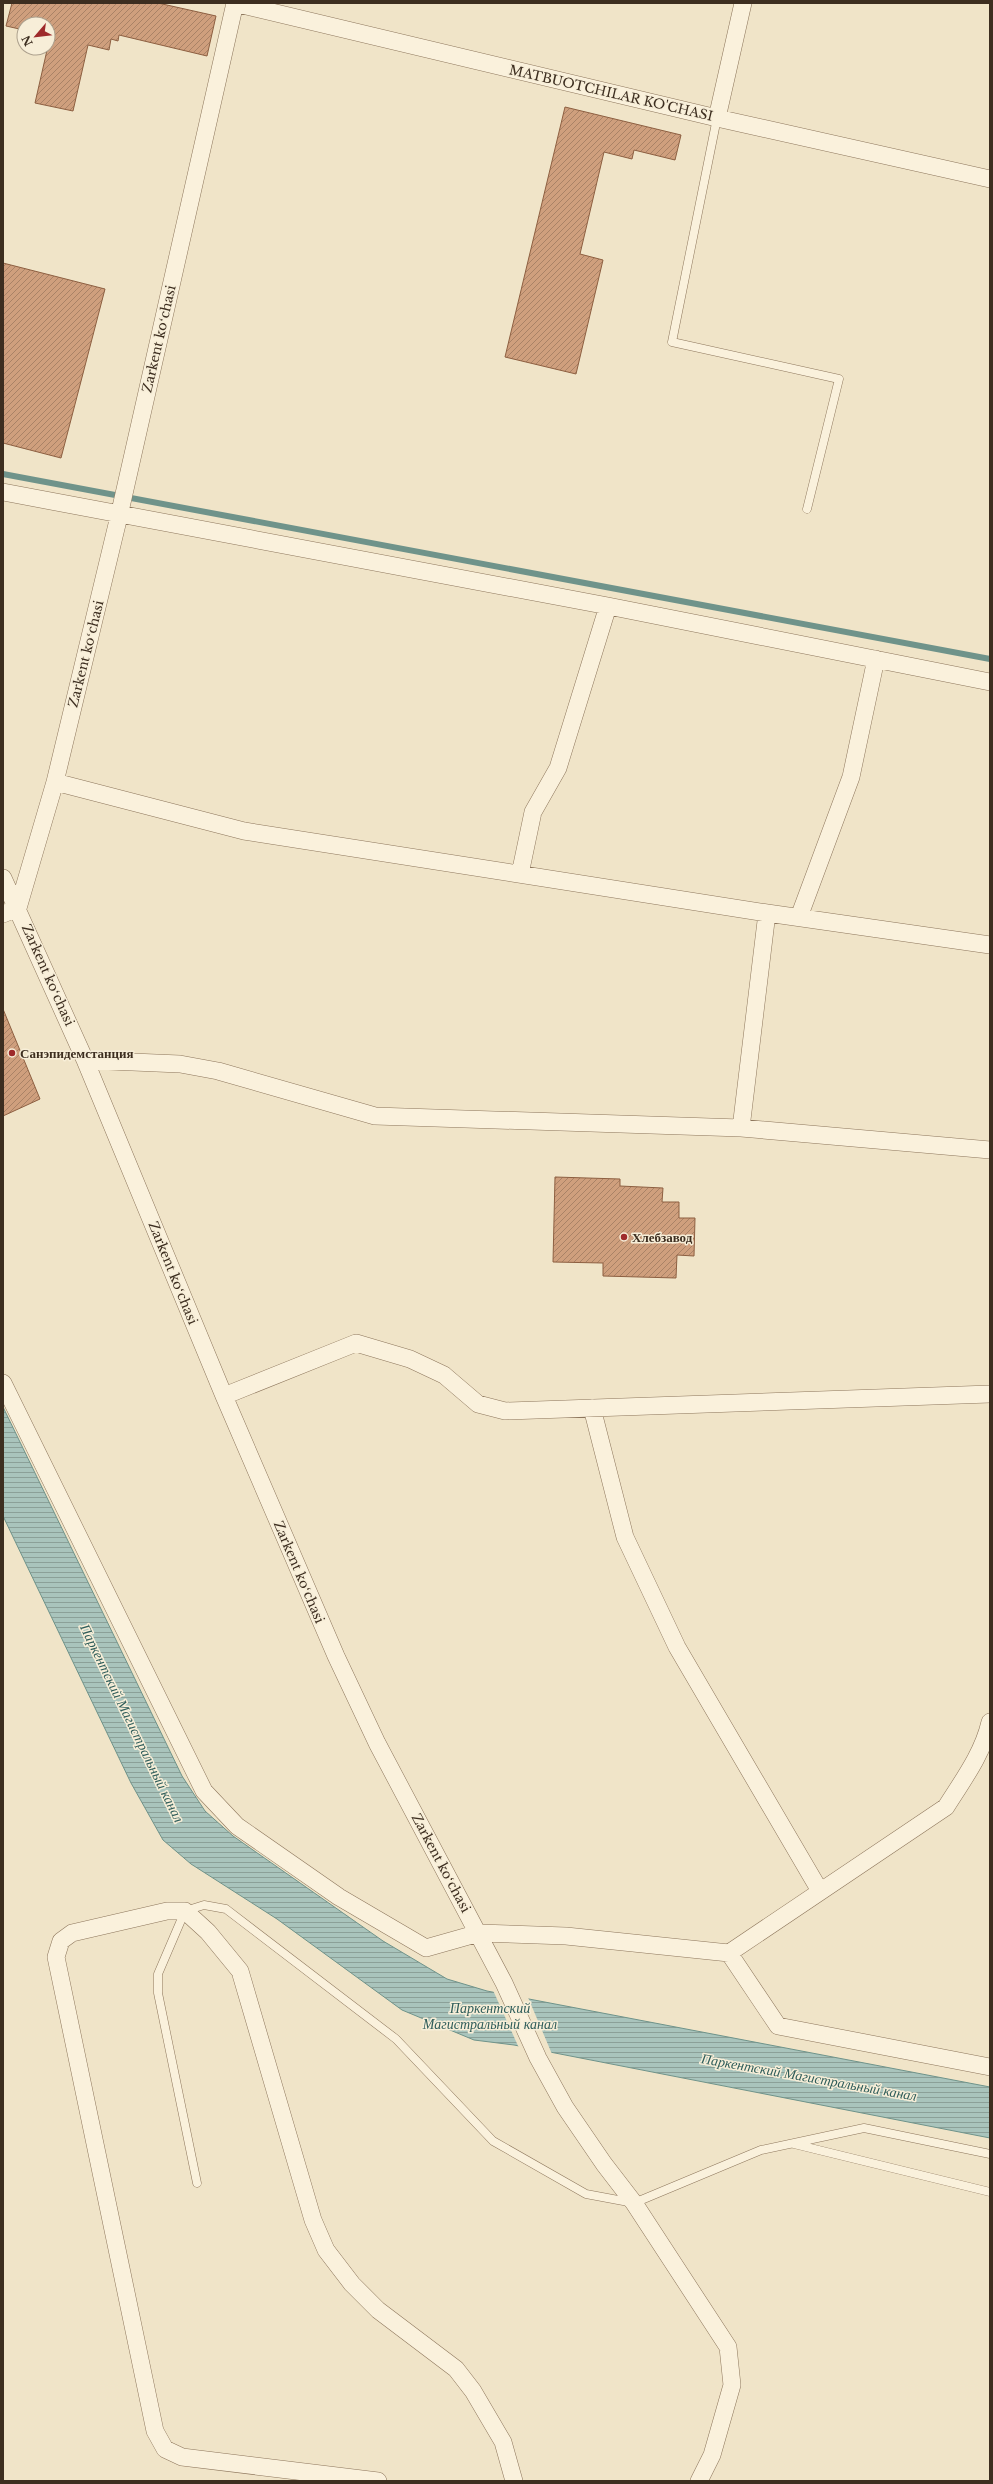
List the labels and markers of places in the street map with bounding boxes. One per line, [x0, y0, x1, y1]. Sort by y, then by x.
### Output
place label: Санэпидемстанция [20, 1045, 134, 1062]
marker: Санэпидемстанция [7, 1048, 17, 1058]
place label: Хлебзавод [632, 1229, 693, 1246]
marker: Хлебзавод [619, 1232, 629, 1242]

